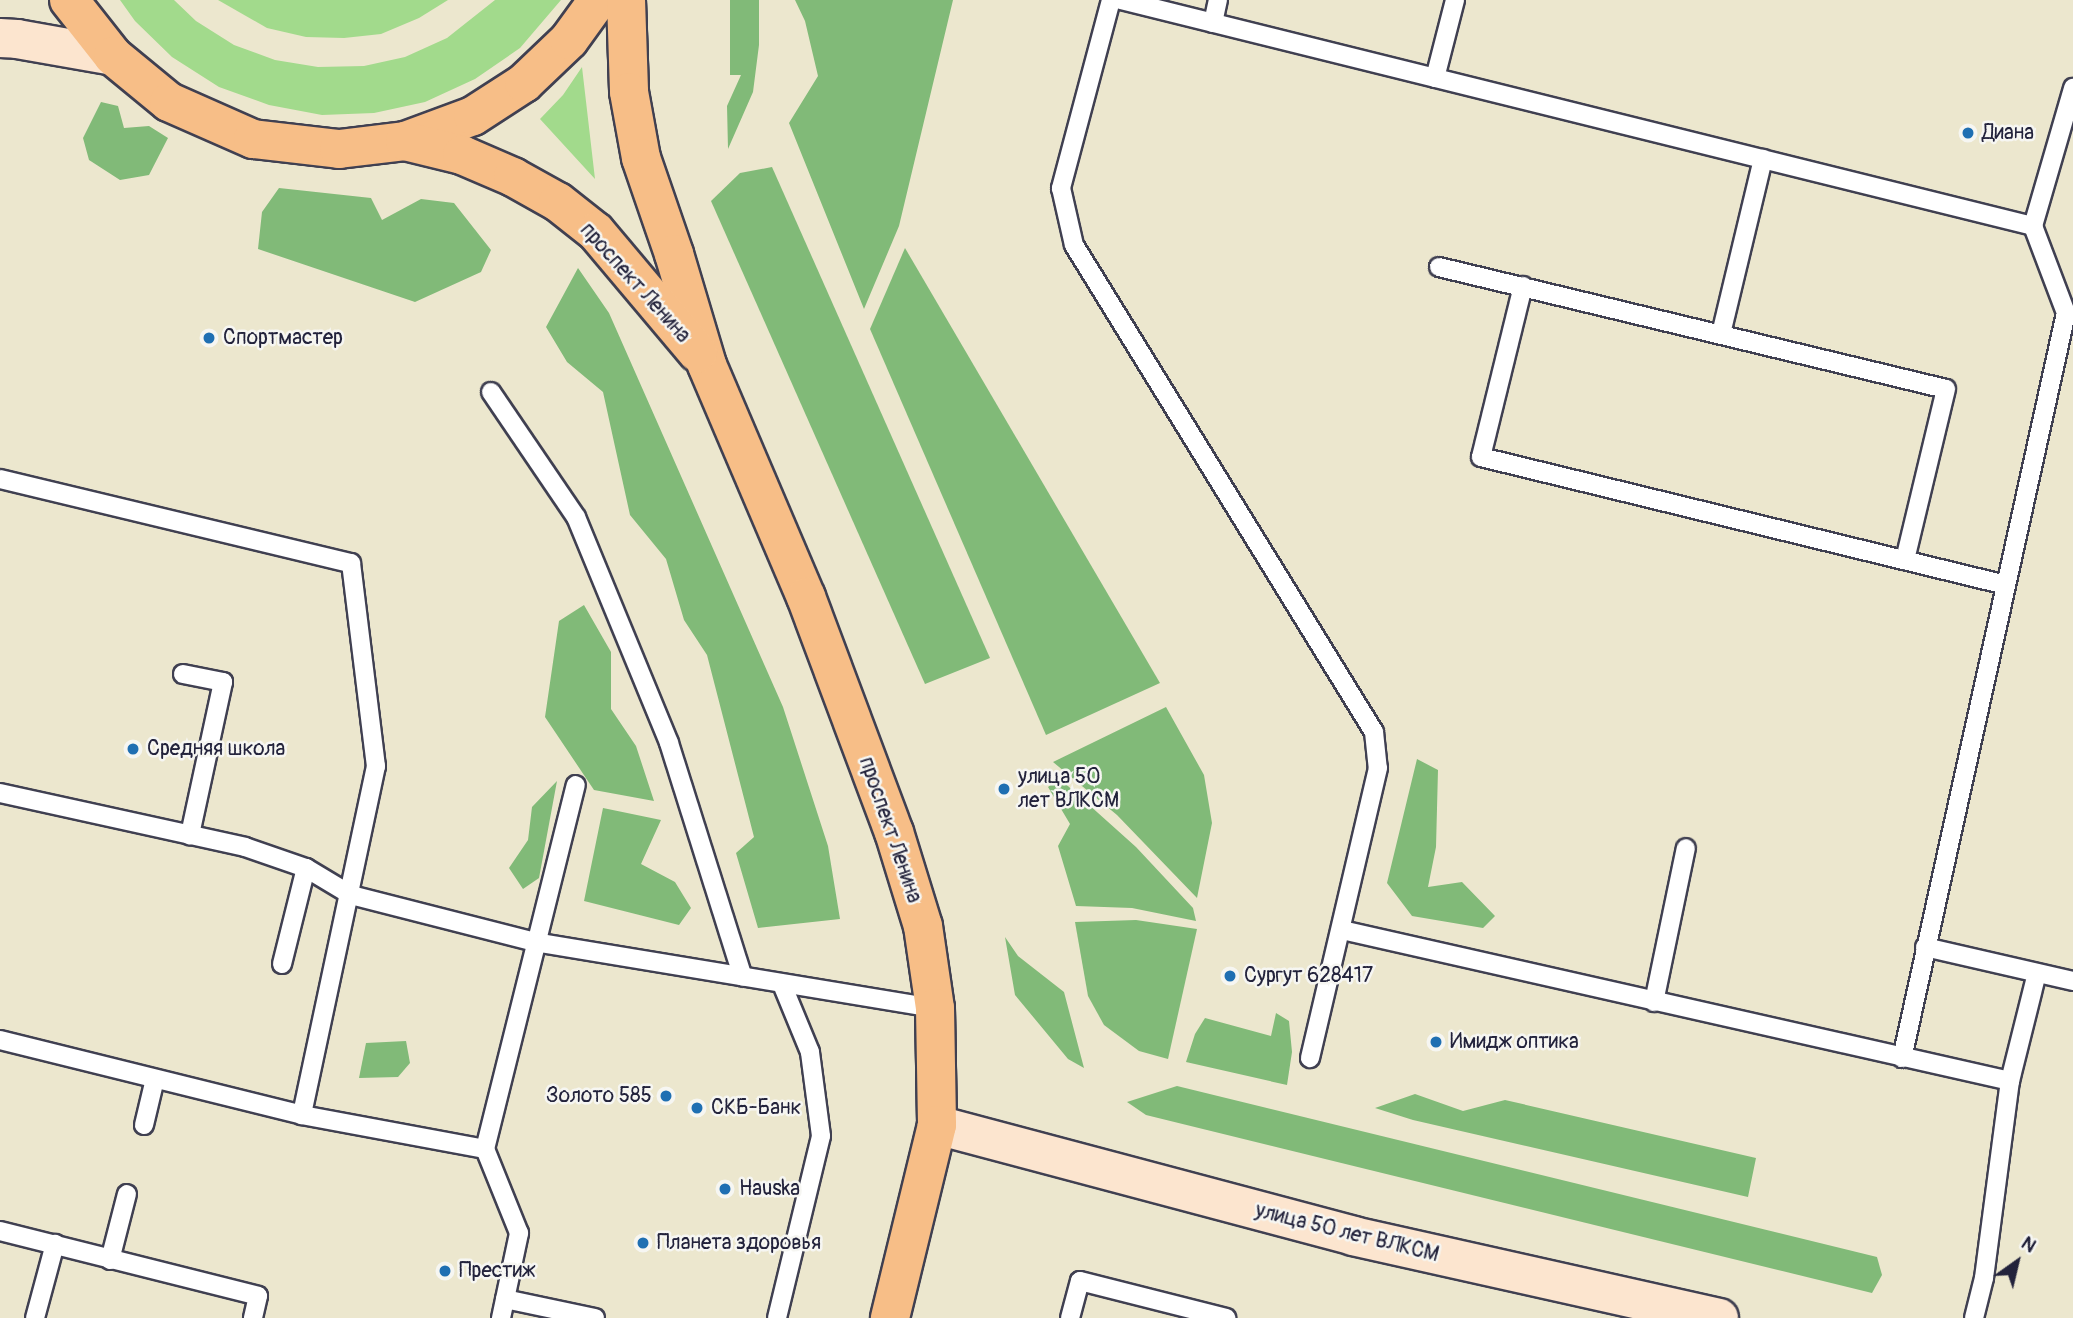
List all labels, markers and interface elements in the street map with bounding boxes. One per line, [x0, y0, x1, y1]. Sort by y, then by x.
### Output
place label: Диана [1982, 120, 2034, 146]
marker: Диана [1960, 125, 1976, 141]
street label: проспект Ленина [575, 218, 695, 348]
place label: Спортмастер [223, 325, 343, 351]
marker: Спортмастер [201, 330, 217, 346]
place label: Средняя школа [147, 736, 285, 762]
marker: Средняя школа [125, 741, 141, 757]
street label: проспект Ленина [853, 754, 927, 906]
place label: улица 50 лет ВЛКСМ [1018, 764, 1119, 814]
marker: улица 50 лет ВЛКСМ [996, 781, 1012, 797]
place label: Сургут 628417 [1244, 963, 1373, 989]
marker: Сургут 628417 [1222, 968, 1238, 984]
place label: Имидж оптика [1450, 1029, 1579, 1055]
marker: Имидж оптика [1428, 1034, 1444, 1050]
place label: Золото 585 [546, 1083, 652, 1109]
marker: Золото 585 [658, 1088, 674, 1104]
place label: СКБ-Банк [711, 1095, 801, 1121]
marker: СКБ-Банк [689, 1100, 705, 1116]
place label: Hauska [739, 1176, 800, 1202]
marker: Hauska [717, 1181, 733, 1197]
street label: улица 50 лет ВЛКСМ [1253, 1198, 1441, 1268]
north arrow [1982, 1227, 2052, 1297]
place label: Планета здоровья [657, 1230, 821, 1256]
text: N [2017, 1231, 2041, 1258]
marker: Планета здоровья [635, 1235, 651, 1251]
place label: Престиж [459, 1258, 535, 1284]
marker: Престиж [437, 1263, 453, 1279]

